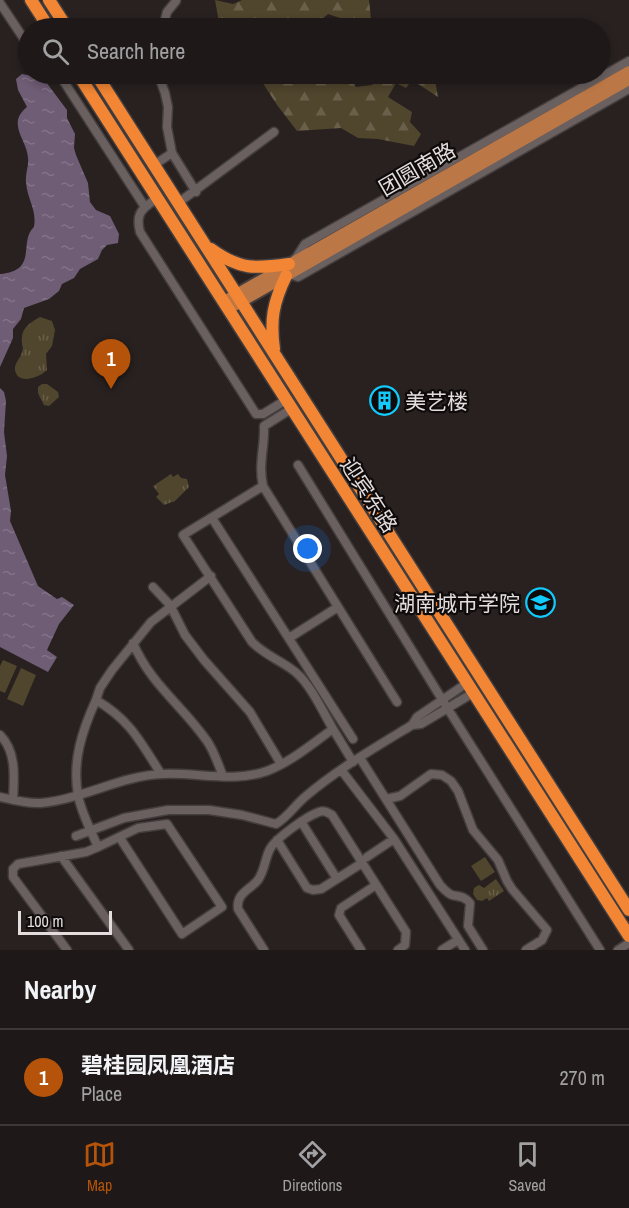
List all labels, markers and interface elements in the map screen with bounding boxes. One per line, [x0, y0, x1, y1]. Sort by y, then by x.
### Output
search box [18, 18, 611, 84]
icon: search [39, 35, 72, 68]
text: Search here [87, 36, 185, 66]
street label: 团圆南路 [373, 135, 461, 203]
pin: 1 [92, 340, 130, 389]
building icon: 美艺楼 [368, 385, 400, 417]
place label: 美艺楼 [405, 387, 468, 416]
street label: 迎宾东路 [334, 452, 404, 538]
your location [293, 534, 322, 563]
school or university icon: 湖南城市学院 [525, 587, 557, 619]
place label: 湖南城市学院 [394, 589, 520, 618]
scale bar [18, 908, 112, 936]
text: 100 m [27, 910, 63, 932]
text: Nearby [24, 972, 96, 1007]
text: 碧桂园凤凰酒店 [81, 1050, 235, 1080]
text: 1 [39, 1064, 48, 1091]
text: 270 m [559, 1064, 605, 1091]
text: Place [81, 1080, 122, 1107]
tab: Map [83, 1138, 116, 1196]
tab: Directions [282, 1138, 342, 1196]
tab: Saved [509, 1138, 546, 1196]

